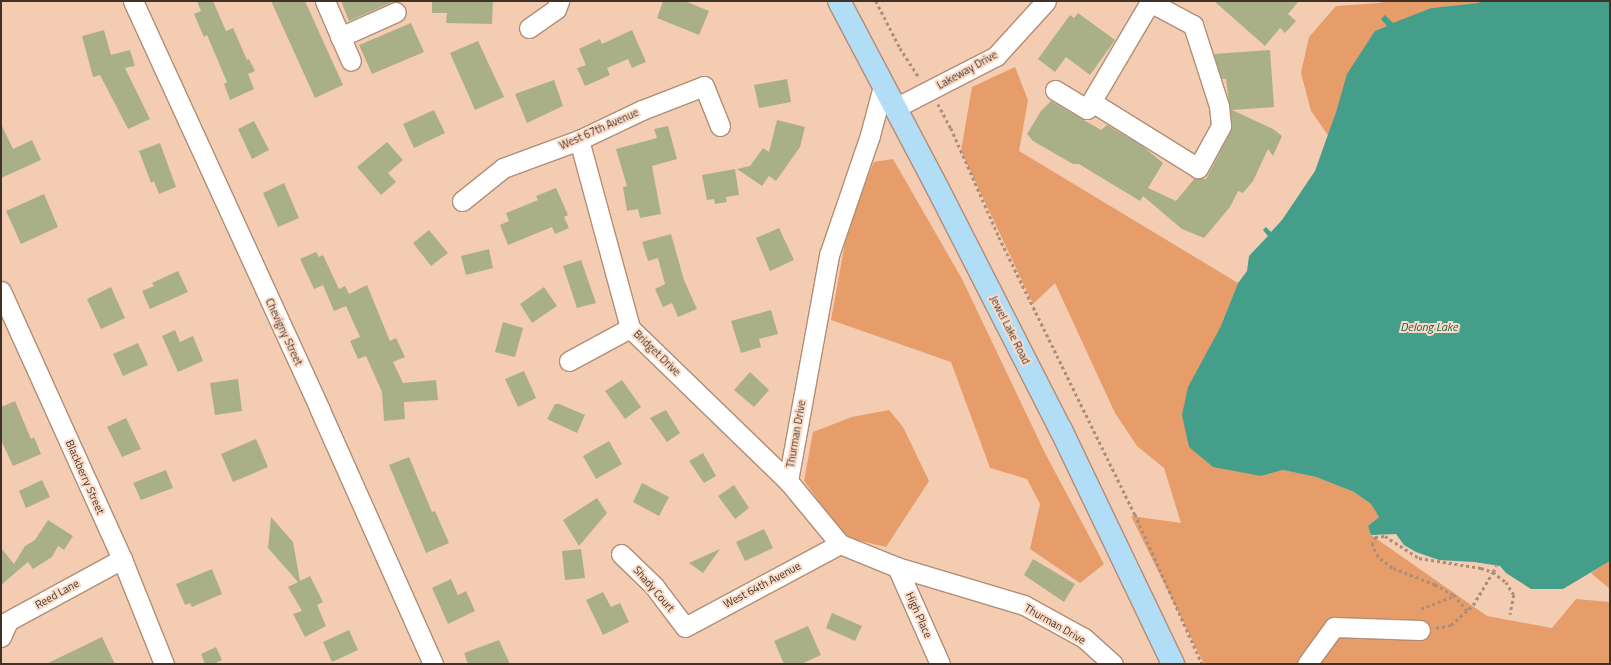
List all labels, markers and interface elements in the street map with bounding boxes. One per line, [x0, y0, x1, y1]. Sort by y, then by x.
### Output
street label: Lakeway Drive [935, 48, 999, 92]
street label: West 67th Avenue [557, 106, 641, 152]
street label: Jewel Lake Road [987, 294, 1033, 366]
street label: Chevigny Street [263, 296, 305, 368]
water label: Delong Lake [1400, 320, 1458, 334]
street label: Bridget Drive [631, 327, 683, 379]
street label: Thurman Drive [784, 399, 808, 469]
street label: Blackberry Street [63, 438, 107, 516]
street label: West 64th Avenue [721, 559, 803, 611]
street label: Shady Court [631, 563, 677, 615]
street label: Reed Lane [33, 577, 81, 611]
street label: High Place [903, 590, 935, 640]
street label: Thurman Drive [1022, 601, 1088, 647]

